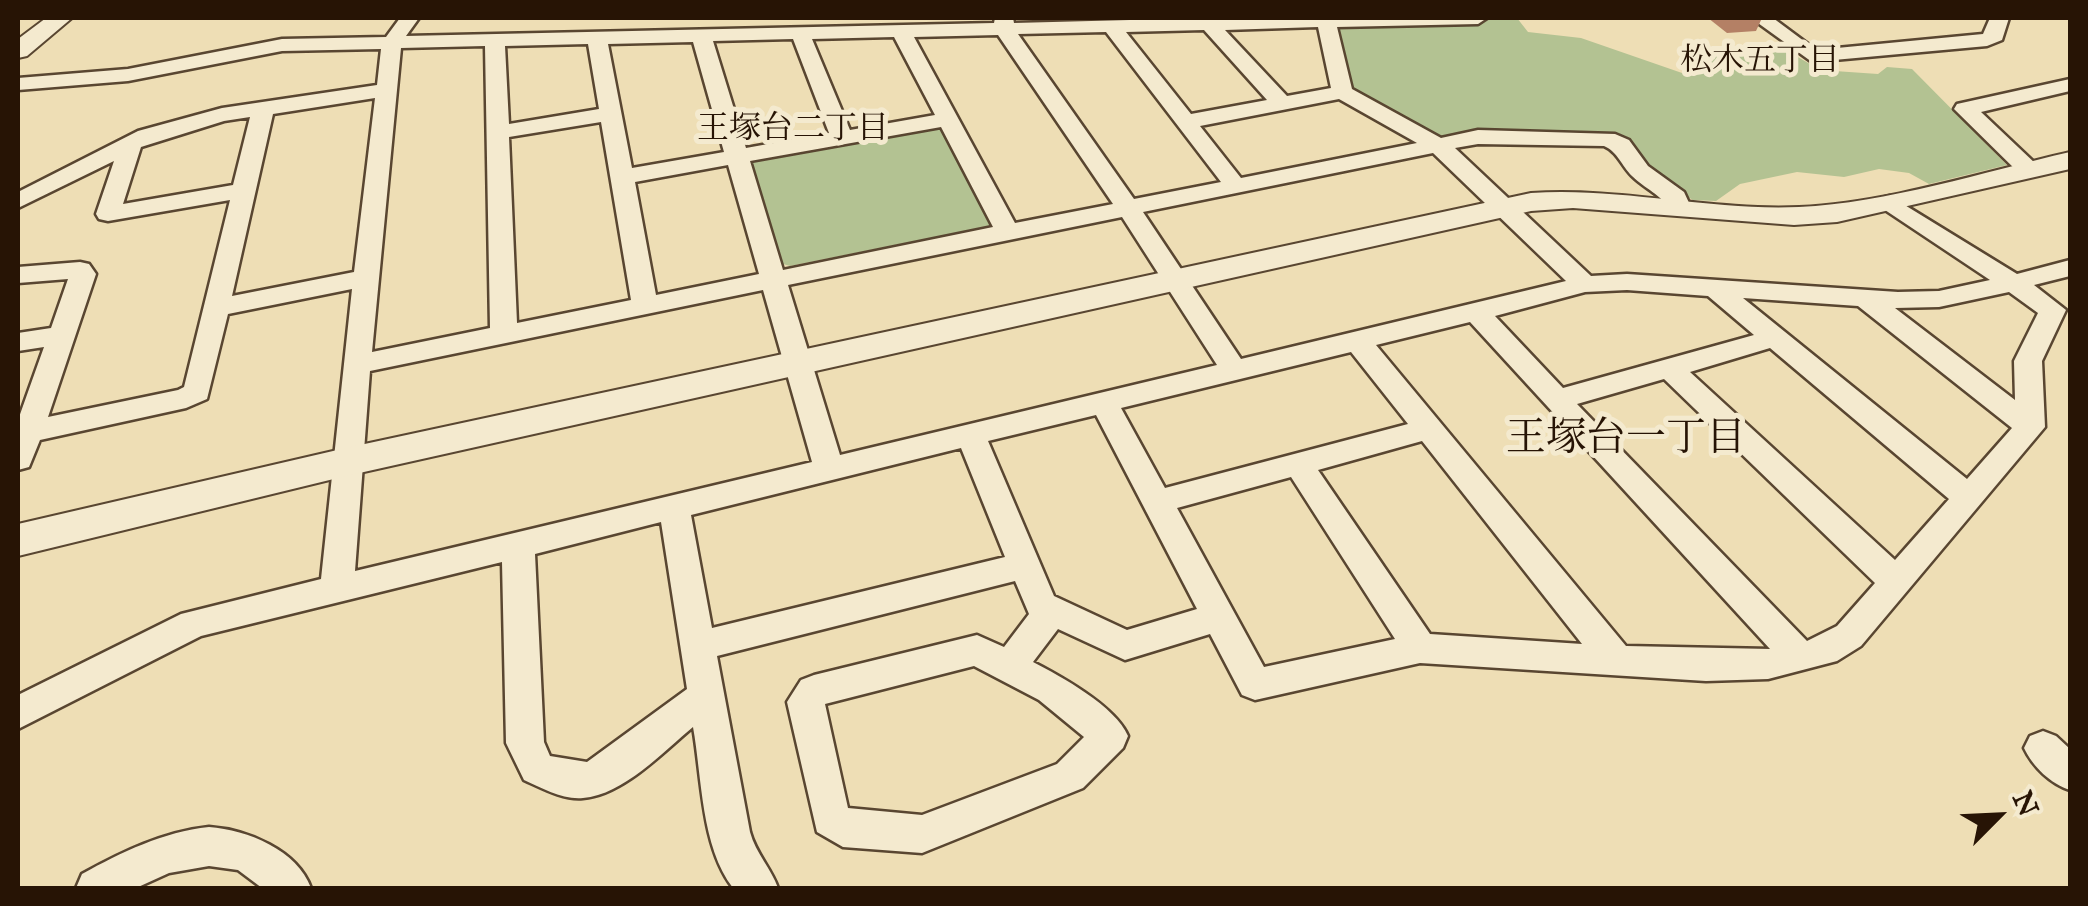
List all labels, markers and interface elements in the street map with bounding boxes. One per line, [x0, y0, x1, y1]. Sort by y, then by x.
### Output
district label: 松木五丁目 [1680, 43, 1840, 81]
district label: 王塚台二丁目 [697, 111, 889, 149]
district label: 王塚台一丁目 [1506, 416, 1746, 464]
north arrow [1948, 766, 2048, 866]
text: N [2005, 786, 2047, 822]

